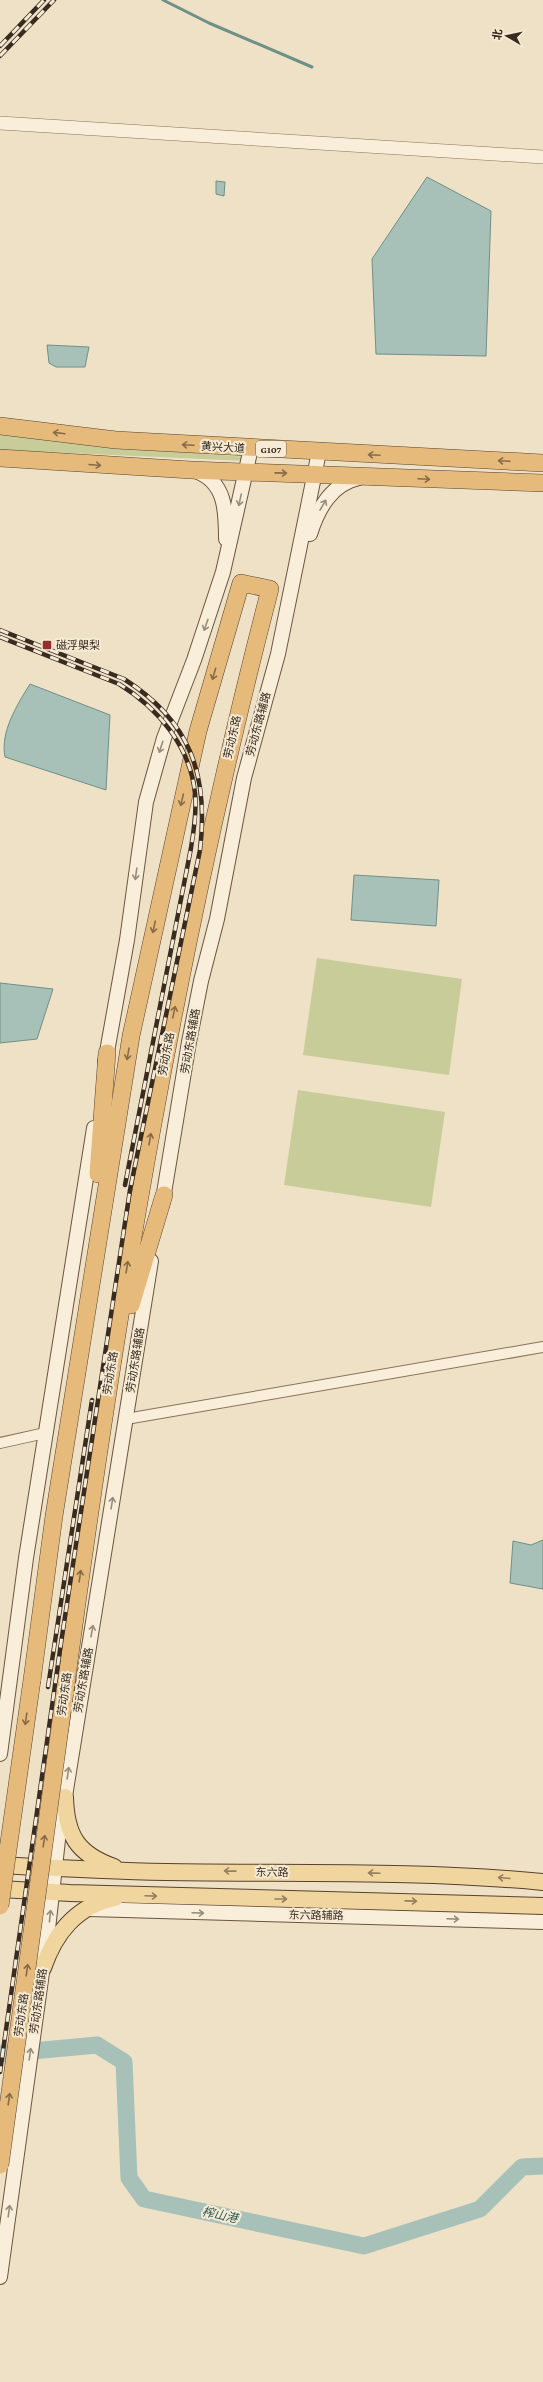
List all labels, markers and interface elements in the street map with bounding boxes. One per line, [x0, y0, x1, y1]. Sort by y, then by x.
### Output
north arrow [487, 16, 527, 56]
text: 北 [490, 28, 504, 41]
one-way arrow [53, 429, 66, 437]
street label: 黄兴大道 [201, 440, 245, 454]
one-way arrow [182, 441, 195, 448]
road number: G107 [256, 441, 286, 457]
one-way arrow [368, 451, 381, 458]
one-way arrow [498, 457, 511, 465]
one-way arrow [88, 461, 101, 469]
one-way arrow [274, 469, 287, 477]
one-way arrow [417, 475, 430, 482]
one-way arrow [235, 493, 243, 506]
one-way arrow [320, 499, 328, 511]
one-way arrow [202, 619, 209, 632]
marker: 磁浮㮾梨 [41, 639, 53, 651]
place label: 磁浮㮾梨 [56, 639, 100, 651]
one-way arrow [210, 667, 217, 680]
street label: 劳动东路辅路 [244, 691, 272, 757]
street label: 劳动东路 [221, 714, 243, 760]
one-way arrow [157, 741, 164, 754]
one-way arrow [178, 793, 185, 806]
one-way arrow [132, 868, 140, 881]
one-way arrow [149, 920, 157, 933]
one-way arrow [171, 1006, 179, 1019]
street label: 劳动东路辅路 [178, 1007, 202, 1075]
street label: 劳动东路 [156, 1031, 176, 1077]
one-way arrow [124, 1047, 132, 1060]
one-way arrow [146, 1133, 154, 1146]
one-way arrow [123, 1261, 131, 1274]
street label: 劳动东路辅路 [124, 1326, 146, 1394]
street label: 劳动东路 [101, 1350, 119, 1396]
one-way arrow [108, 1496, 116, 1509]
one-way arrow [76, 1570, 84, 1583]
one-way arrow [88, 1625, 96, 1638]
street label: 劳动东路辅路 [71, 1646, 95, 1714]
street label: 劳动东路 [55, 1671, 73, 1717]
one-way arrow [22, 1712, 30, 1725]
one-way arrow [64, 1767, 72, 1780]
one-way arrow [40, 1835, 48, 1848]
street label: 东六路 [255, 1866, 289, 1878]
one-way arrow [224, 1867, 237, 1875]
one-way arrow [368, 1870, 381, 1877]
one-way arrow [498, 1874, 511, 1882]
one-way arrow [144, 1892, 157, 1900]
one-way arrow [274, 1895, 287, 1903]
one-way arrow [404, 1898, 417, 1905]
one-way arrow [191, 1909, 204, 1917]
street label: 东六路辅路 [288, 1909, 344, 1921]
one-way arrow [46, 1910, 53, 1923]
one-way arrow [446, 1915, 459, 1923]
one-way arrow [23, 1964, 31, 1977]
street label: 劳动东路辅路 [27, 1967, 49, 2035]
street label: 劳动东路 [12, 1992, 30, 2038]
one-way arrow [26, 2048, 34, 2061]
one-way arrow [5, 2093, 13, 2106]
water label: 榨山港 [201, 2204, 241, 2226]
one-way arrow [5, 2205, 13, 2218]

